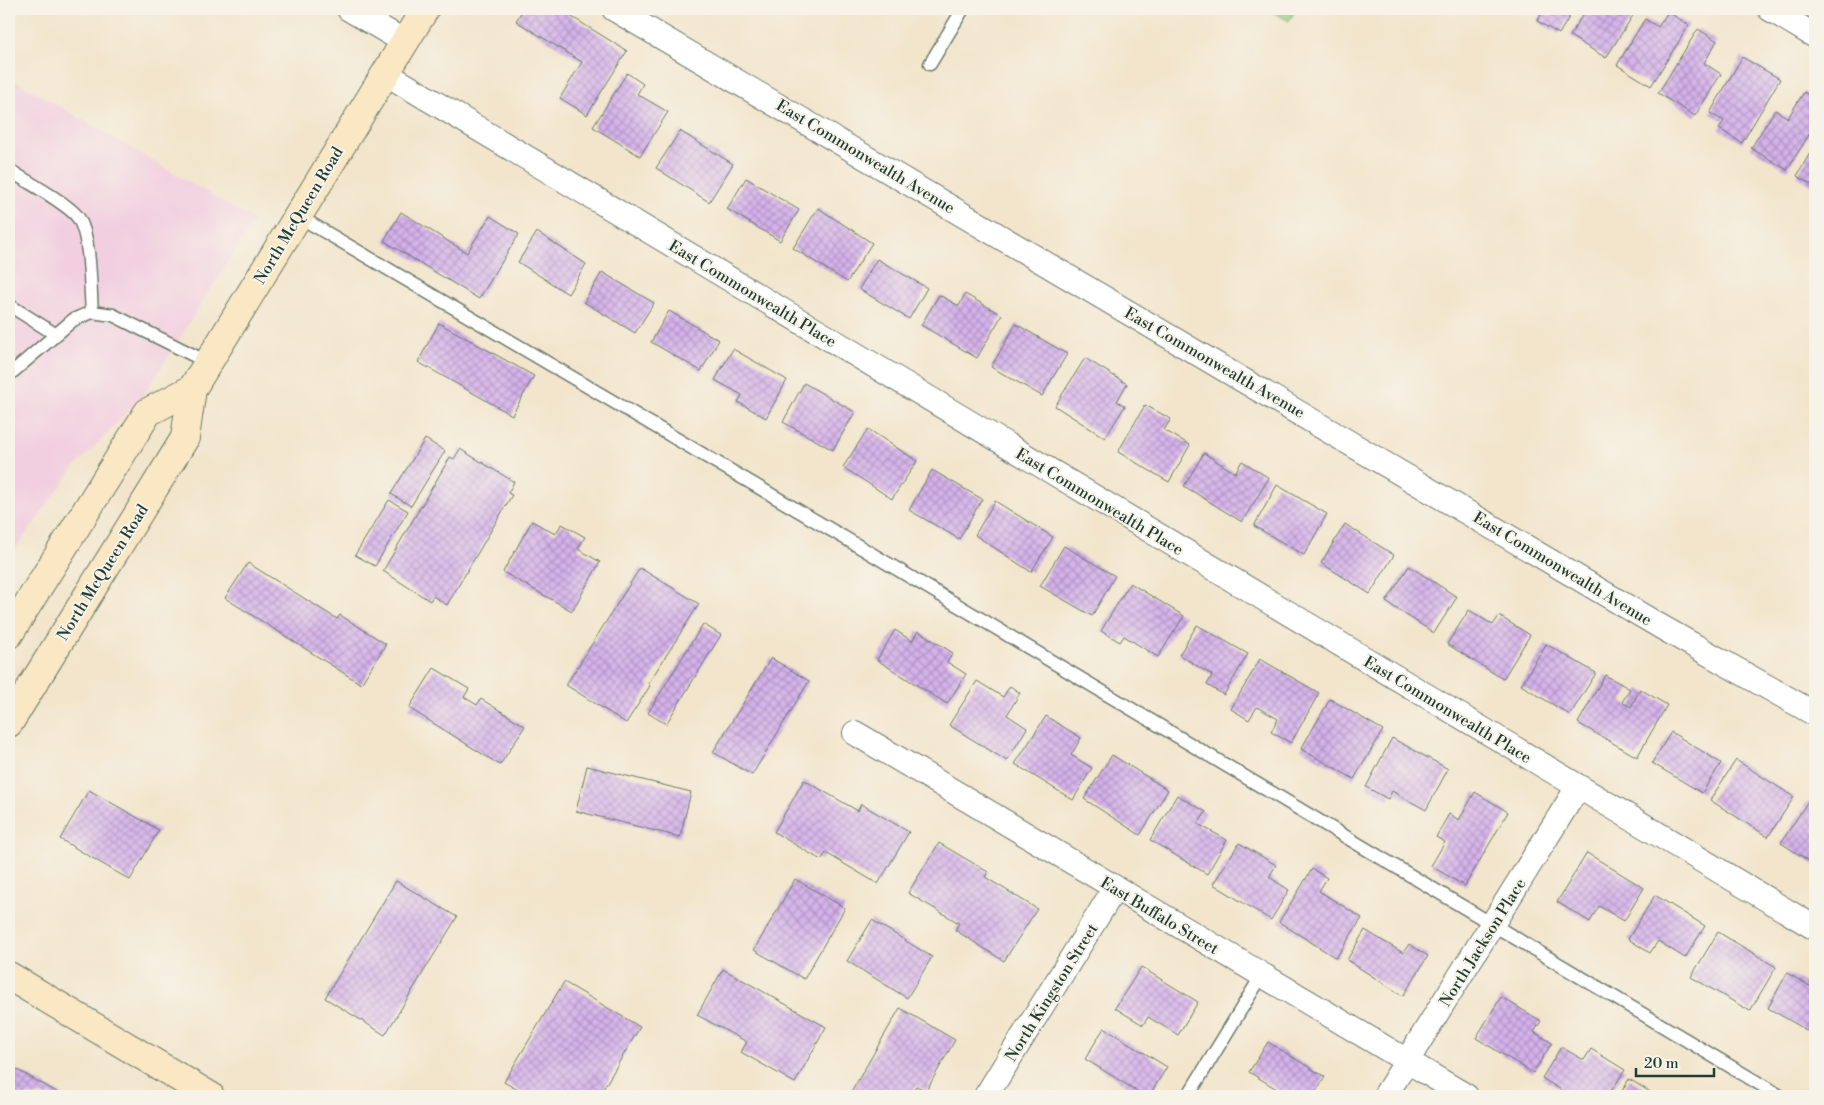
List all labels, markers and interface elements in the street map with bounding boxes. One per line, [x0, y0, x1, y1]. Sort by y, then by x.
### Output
street label: East Commonwealth Avenue [772, 95, 959, 218]
street label: North McQueen Road [250, 143, 348, 288]
street label: East Commonwealth Place [665, 236, 840, 352]
street label: East Commonwealth Avenue [1121, 303, 1308, 423]
street label: East Commonwealth Place [1012, 444, 1187, 560]
street label: North McQueen Road [53, 501, 153, 644]
street label: East Commonwealth Avenue [1469, 507, 1656, 630]
street label: East Commonwealth Place [1360, 652, 1535, 768]
street label: East Buffalo Street [1097, 873, 1223, 959]
street label: North Jackson Place [1435, 875, 1530, 1010]
street label: North Kingston Street [1001, 919, 1103, 1065]
scale bar [1636, 1045, 1714, 1077]
text: 20 m [1644, 1054, 1679, 1073]

